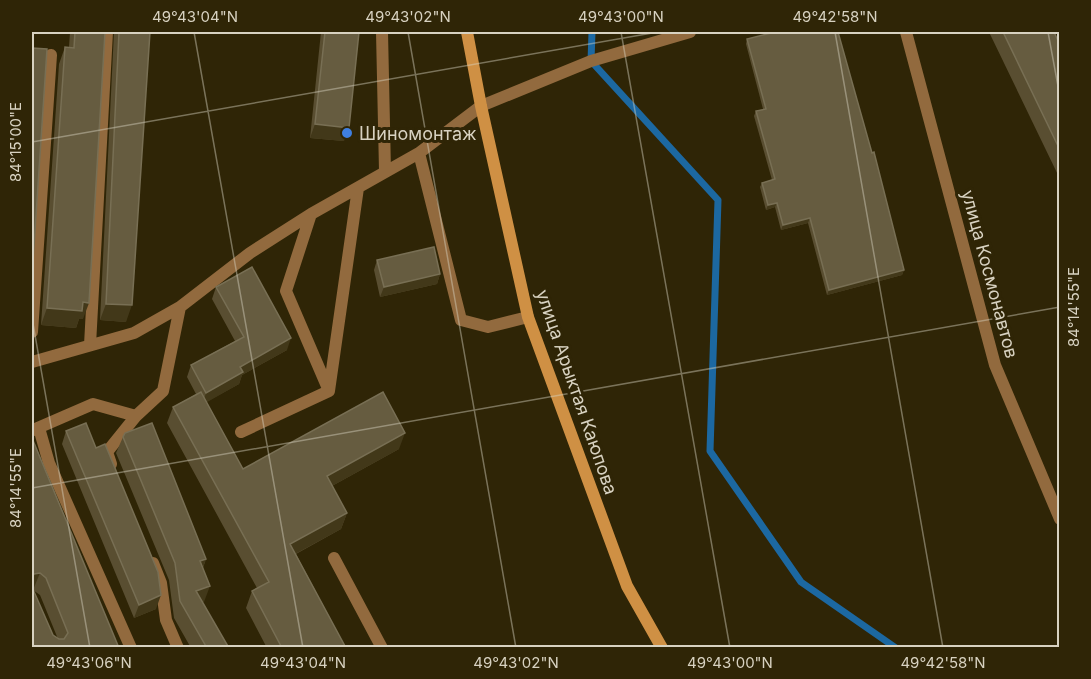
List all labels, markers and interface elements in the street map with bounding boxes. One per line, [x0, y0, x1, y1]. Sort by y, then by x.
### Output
text: 49°43'04"N [152, 7, 238, 26]
text: 49°43'02"N [365, 7, 451, 26]
text: 49°43'00"N [578, 7, 664, 26]
text: 49°42'58"N [792, 7, 878, 26]
text: 84°15'00"E [6, 102, 25, 182]
place label: Шиномонтаж [359, 123, 477, 144]
marker: Шиномонтаж [340, 126, 354, 140]
street label: улица Космонавтов [957, 188, 1023, 360]
text: 84°14'55"E [1064, 267, 1083, 347]
street label: улица Арыктая Каюпова [532, 287, 622, 497]
text: 84°14'55"E [6, 448, 25, 528]
text: 49°43'06"N [46, 653, 132, 672]
text: 49°43'04"N [260, 653, 346, 672]
text: 49°43'02"N [473, 653, 559, 672]
text: 49°43'00"N [687, 653, 773, 672]
text: 49°42'58"N [900, 653, 986, 672]

